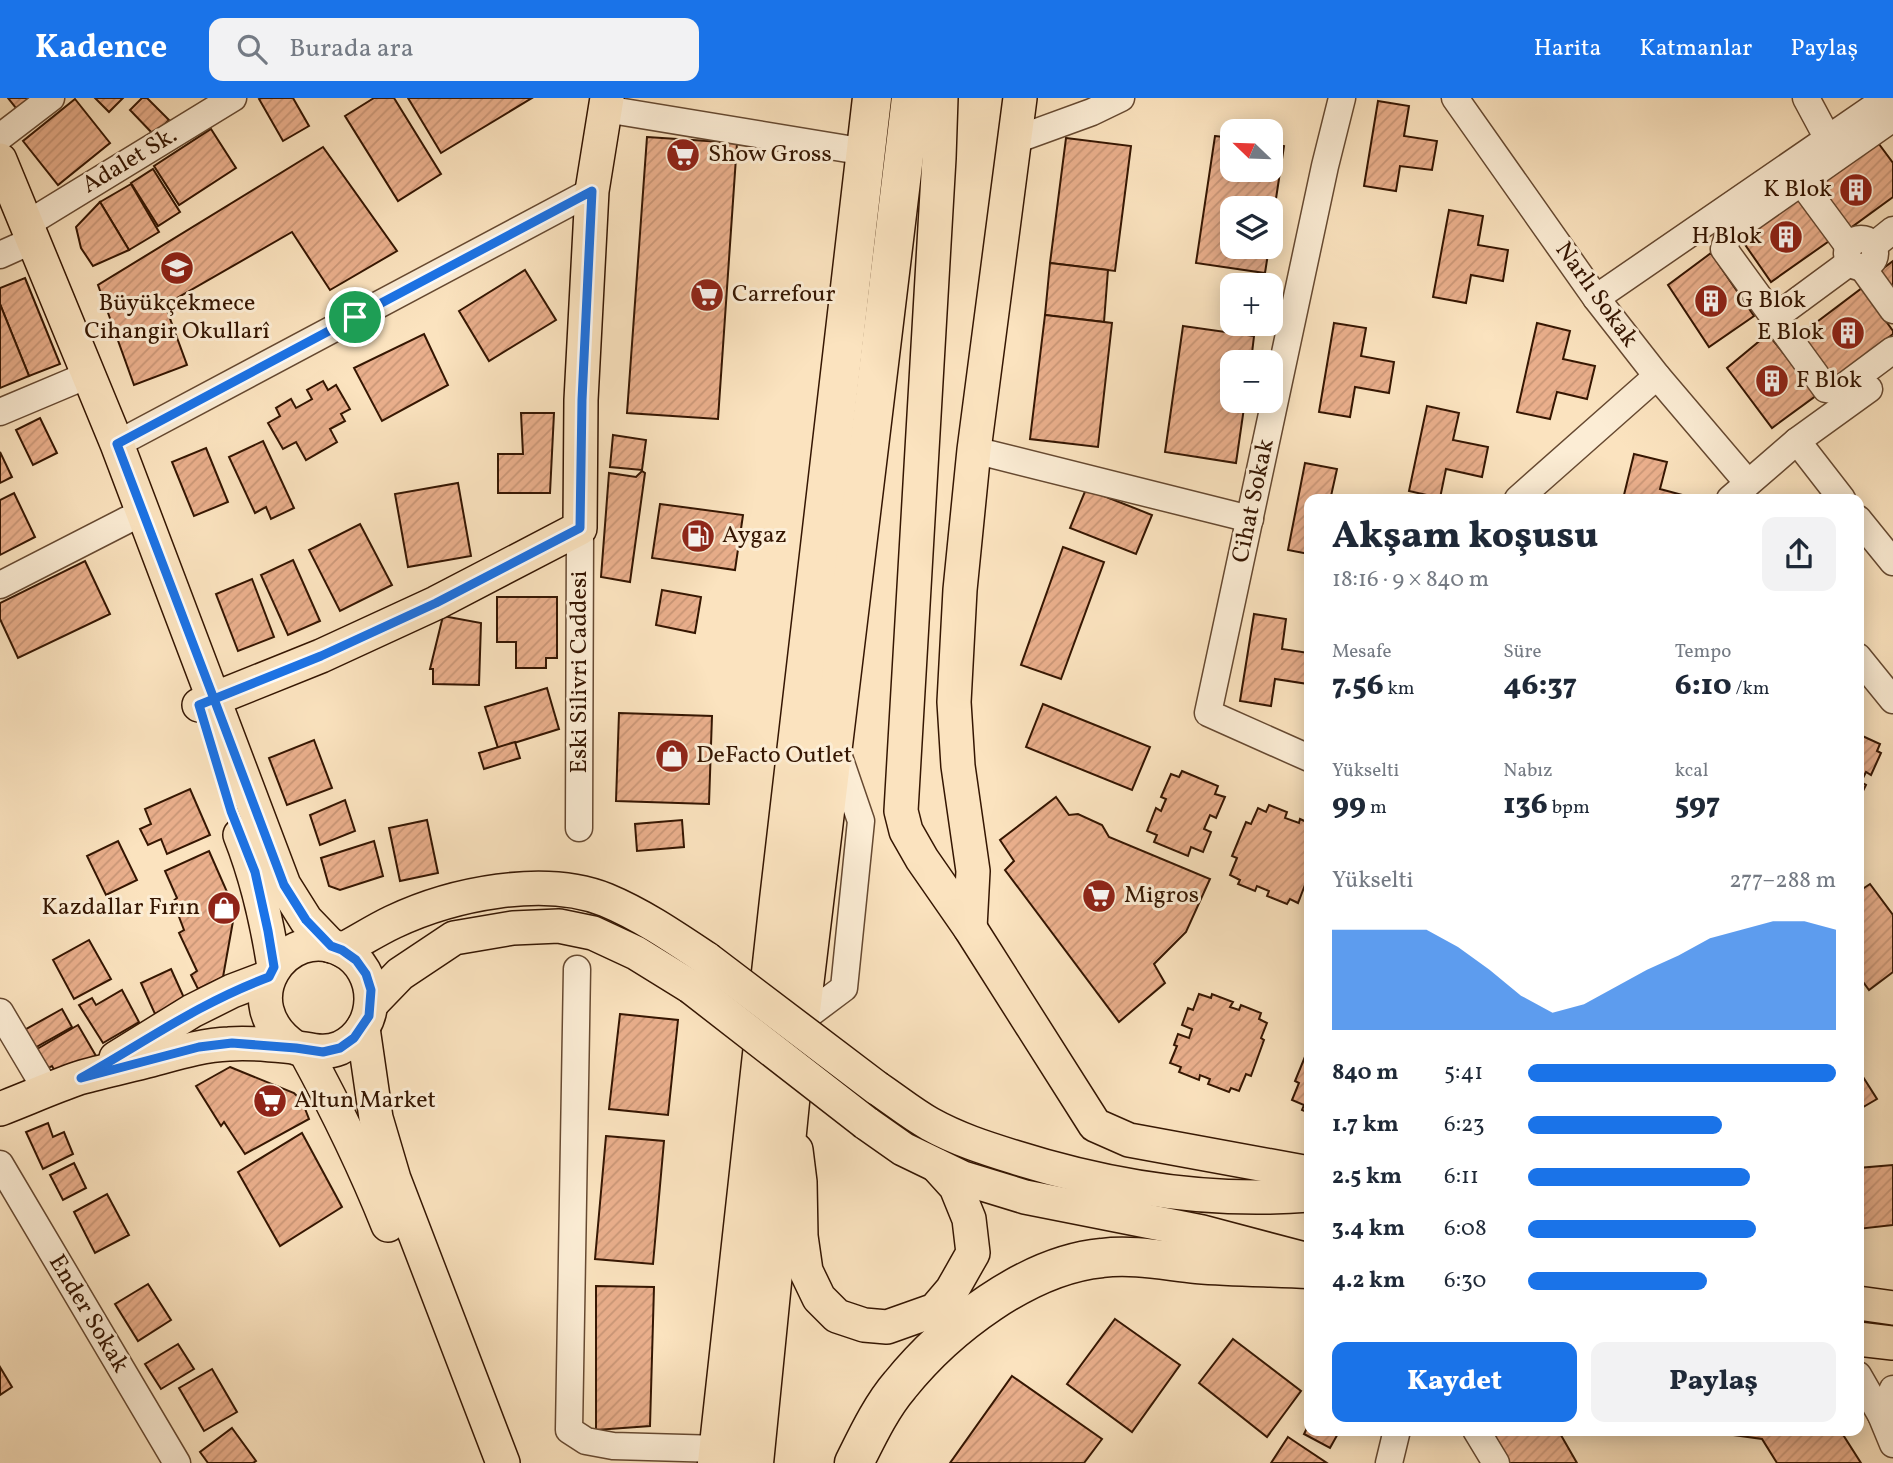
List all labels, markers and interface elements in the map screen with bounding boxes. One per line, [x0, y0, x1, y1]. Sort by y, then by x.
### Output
search box [209, 18, 699, 81]
text: Kadence [35, 26, 167, 72]
icon: search [233, 30, 271, 68]
text: Burada ara [289, 31, 414, 67]
text: Harita [1534, 32, 1601, 66]
text: Katmanlar [1639, 32, 1752, 66]
text: Paylaş [1790, 32, 1858, 66]
street label: Adalet Sk. [76, 119, 184, 203]
north arrow [1220, 119, 1283, 182]
map controls [1220, 119, 1283, 413]
supermarket icon: Show Gross [664, 136, 702, 174]
place label: Show Gross [708, 138, 832, 172]
building icon: K Blok [1837, 171, 1875, 209]
place label: K Blok [1763, 173, 1832, 207]
button: layers [1220, 196, 1283, 259]
building icon: H Blok [1767, 218, 1805, 256]
place label: H Blok [1691, 220, 1762, 254]
street label: Narlı Sokak [1546, 235, 1646, 355]
school or university icon: Büyükçekmece Cihangir Okullarî [158, 249, 196, 287]
button: + [1220, 273, 1283, 336]
supermarket icon: Carrefour [688, 276, 726, 314]
place label: Carrefour [732, 278, 836, 312]
building icon: G Blok [1692, 282, 1730, 320]
place label: G Blok [1736, 284, 1806, 318]
place label: Büyükçekmece Cihangir Okullarî [84, 287, 270, 349]
pin [325, 287, 385, 347]
icon: arrive [336, 298, 374, 336]
building icon: E Blok [1829, 314, 1867, 352]
place label: E Blok [1757, 316, 1824, 350]
button: − [1220, 350, 1283, 413]
building icon: F Blok [1753, 362, 1791, 400]
place label: F Blok [1796, 364, 1862, 398]
street label: Cihat Sokak [1224, 436, 1284, 566]
text: Akşam koşusu [1332, 511, 1598, 564]
fuel station icon: Aygaz [679, 517, 717, 555]
button: share [1762, 517, 1836, 591]
place label: Aygaz [722, 519, 787, 553]
text: 18:16 · 9 × 840 m [1332, 564, 1489, 596]
street label: Eski Silivri Caddesi [563, 571, 597, 774]
text: Mesafe [1332, 639, 1391, 665]
text: Süre [1503, 639, 1542, 665]
text: Tempo [1675, 639, 1731, 665]
text: 7.56 [1332, 665, 1384, 707]
text: 46:37 [1503, 665, 1577, 707]
text: 6:10 [1675, 665, 1732, 707]
text: km [1384, 676, 1415, 702]
text: /km [1732, 676, 1770, 702]
shop icon: DeFacto Outlet [653, 737, 691, 775]
place label: DeFacto Outlet [696, 739, 852, 773]
text: Yükselti [1332, 758, 1399, 784]
text: Nabız [1503, 758, 1553, 784]
text: kcal [1675, 758, 1708, 784]
text: 99 [1332, 784, 1366, 826]
text: 136 [1503, 784, 1548, 826]
text: 597 [1675, 784, 1720, 826]
text: m [1366, 795, 1387, 821]
text: bpm [1548, 795, 1590, 821]
text: Yükselti [1332, 865, 1413, 897]
text: 277–288 m [1729, 865, 1836, 897]
supermarket icon: Migros [1080, 877, 1118, 915]
place label: Migros [1124, 879, 1199, 913]
shop icon: Kazdallar Fırın [205, 889, 243, 927]
place label: Kazdallar Fırın [42, 891, 200, 925]
text: 840 m [1332, 1057, 1398, 1089]
text: 5:41 [1444, 1057, 1483, 1089]
supermarket icon: Altun Market [251, 1082, 289, 1120]
place label: Altun Market [294, 1084, 436, 1118]
text: 1.7 km [1332, 1109, 1399, 1141]
text: 6:23 [1444, 1109, 1485, 1141]
text: 2.5 km [1332, 1161, 1402, 1193]
text: 6:11 [1444, 1161, 1479, 1193]
text: 3.4 km [1332, 1213, 1405, 1245]
text: 6:08 [1444, 1213, 1487, 1245]
street label: Ender Sokak [39, 1248, 137, 1380]
text: 4.2 km [1332, 1265, 1405, 1297]
text: 6:30 [1444, 1265, 1486, 1297]
button: Kaydet [1332, 1342, 1577, 1422]
button: Paylaş [1591, 1342, 1836, 1422]

